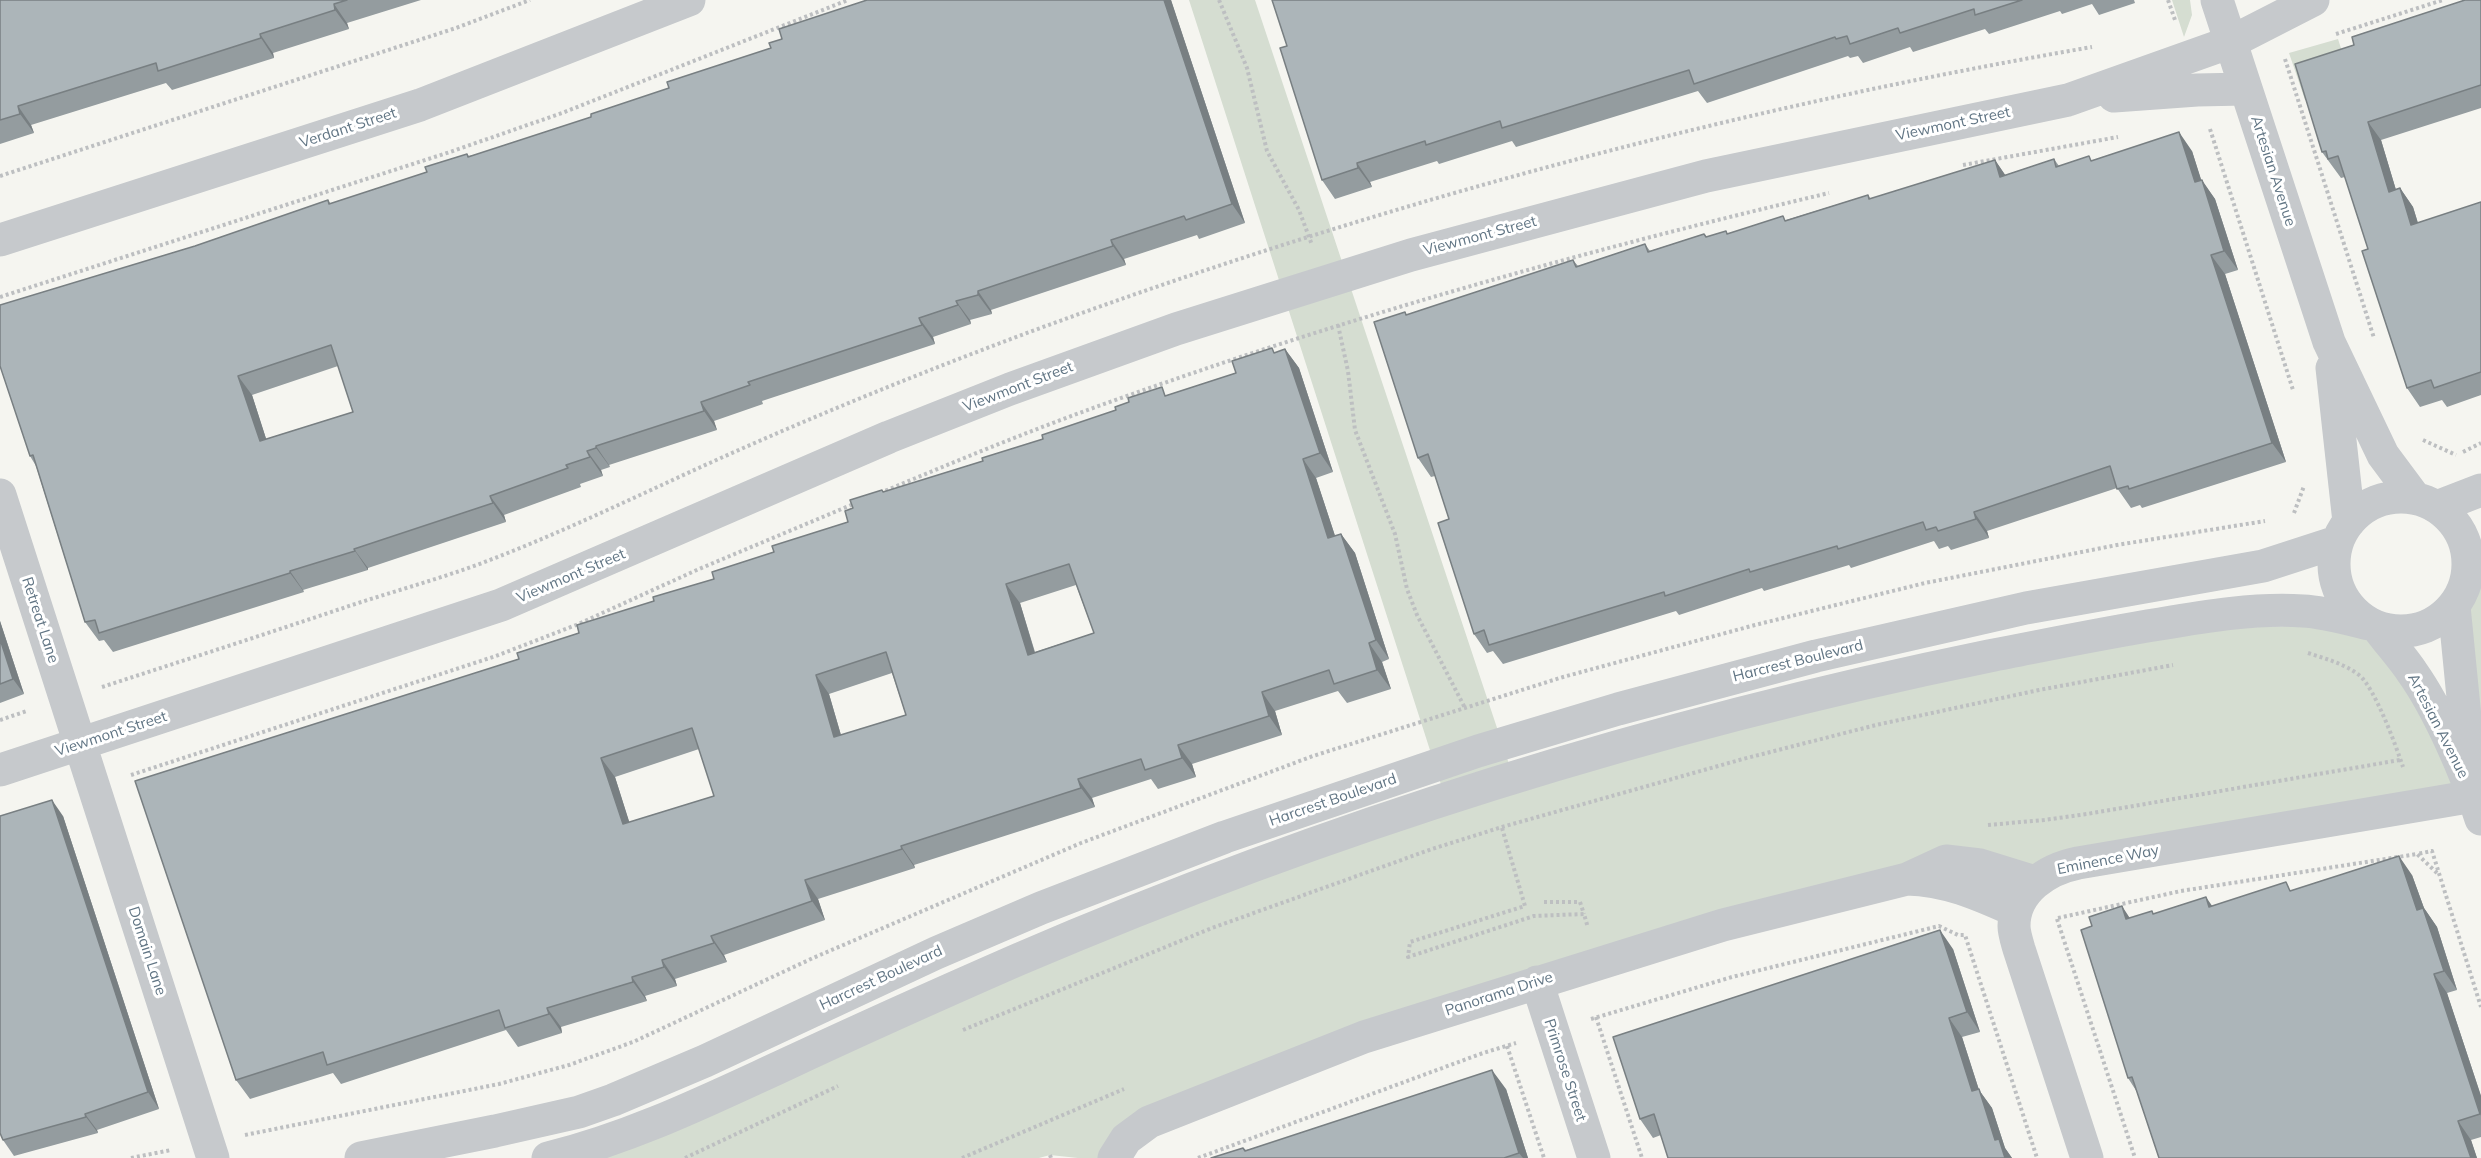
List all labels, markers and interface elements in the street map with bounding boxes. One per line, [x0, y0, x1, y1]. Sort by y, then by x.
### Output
street label: Viewmont Street [1894, 103, 2012, 145]
street label: Verdant Street [297, 104, 399, 152]
street label: Artesian Avenue [2247, 113, 2299, 229]
street label: Viewmont Street [1421, 212, 1539, 260]
street label: Viewmont Street [960, 358, 1076, 416]
street label: Viewmont Street [514, 545, 628, 607]
street label: Retreat Lane [18, 575, 62, 665]
street label: Harcrest Boulevard [1731, 636, 1865, 686]
street label: Artesian Avenue [2404, 671, 2472, 781]
street label: Viewmont Street [53, 707, 169, 761]
street label: Harcrest Boulevard [1267, 770, 1399, 830]
street label: Eminence Way [2056, 841, 2160, 879]
street label: Domain Lane [124, 904, 170, 998]
street label: Harcrest Boulevard [817, 942, 945, 1014]
street label: Panorama Drive [1443, 968, 1555, 1020]
street label: Primrose Street [1540, 1016, 1590, 1124]

